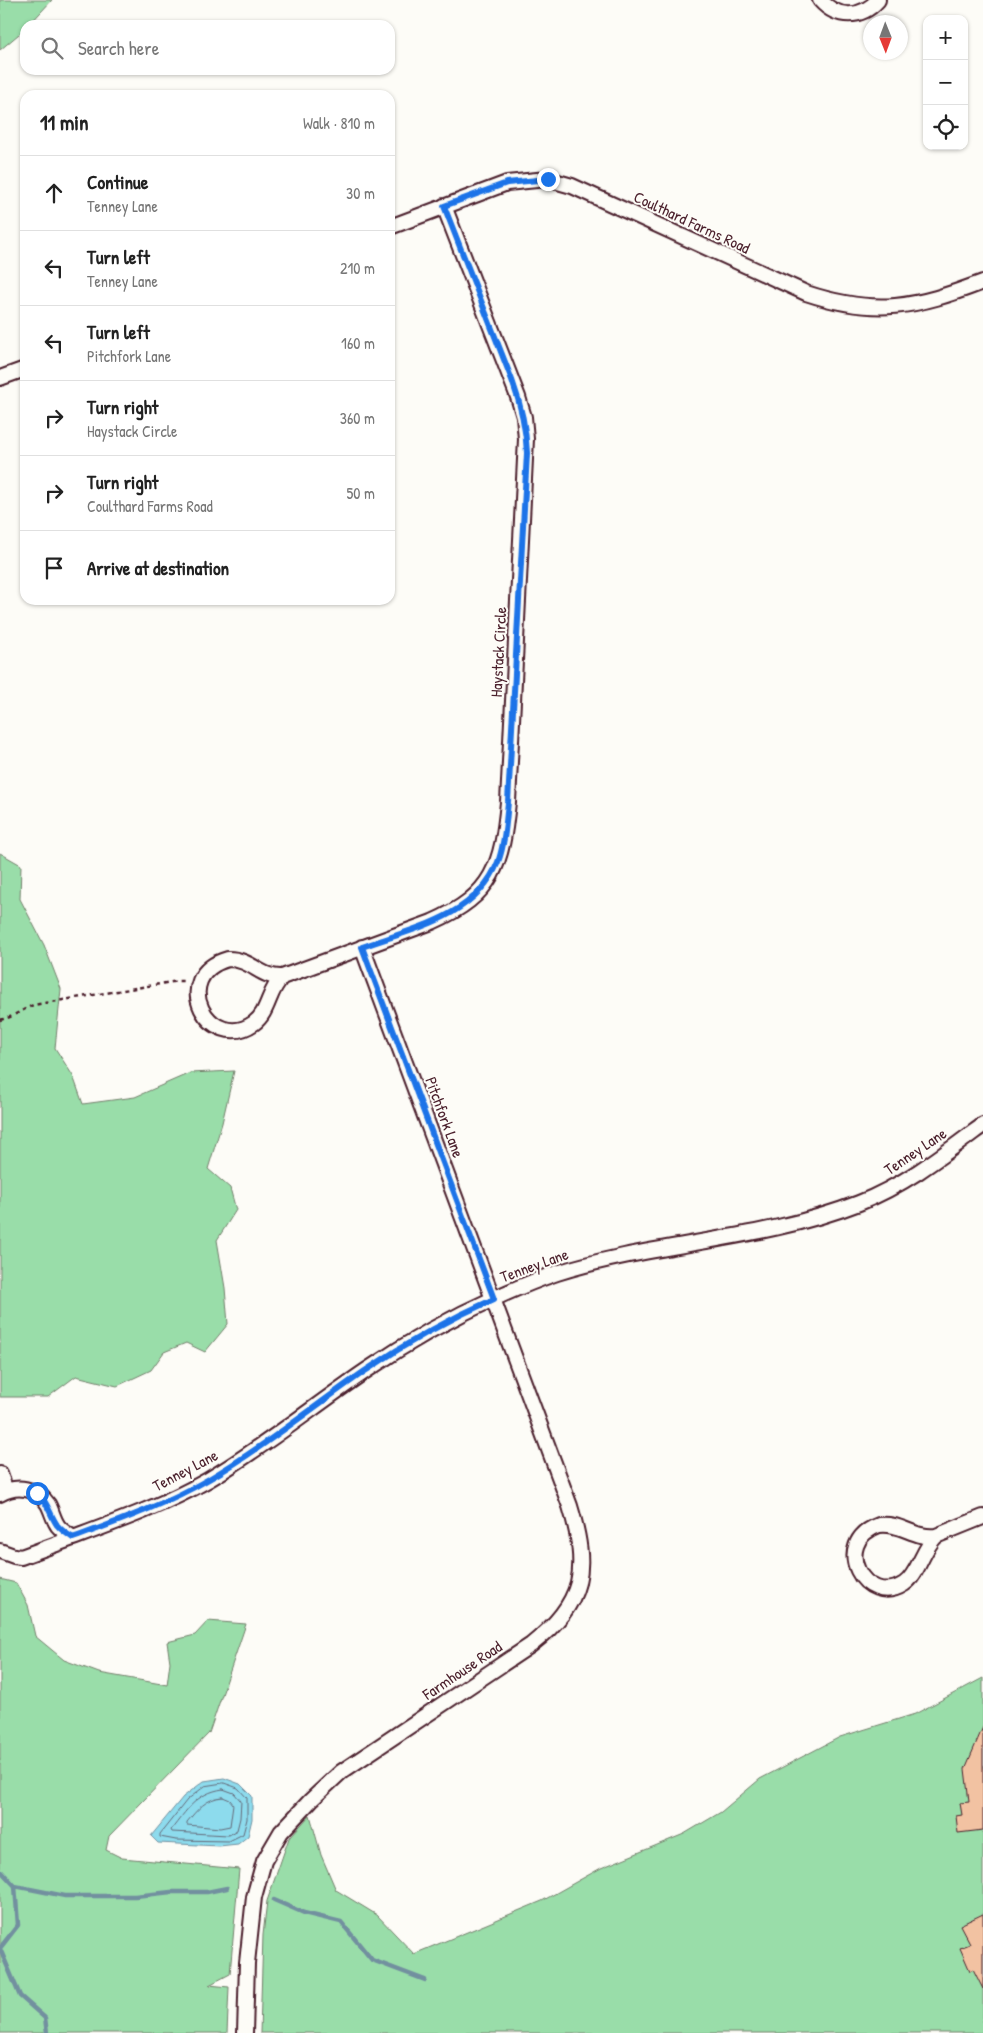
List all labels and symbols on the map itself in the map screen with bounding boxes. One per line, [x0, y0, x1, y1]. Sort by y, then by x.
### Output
north arrow [863, 15, 908, 60]
route end [537, 168, 560, 191]
street label: Coulthard Farms Road [630, 185, 754, 259]
street label: Haystack Circle [485, 606, 511, 698]
street label: Pitchfork Lane [420, 1074, 470, 1161]
street label: Tenney Lane [879, 1122, 951, 1180]
street label: Tenney Lane [497, 1242, 572, 1287]
street label: Tenney Lane [149, 1443, 222, 1496]
route start [26, 1482, 49, 1505]
street label: Farmhouse Road [417, 1635, 506, 1705]

